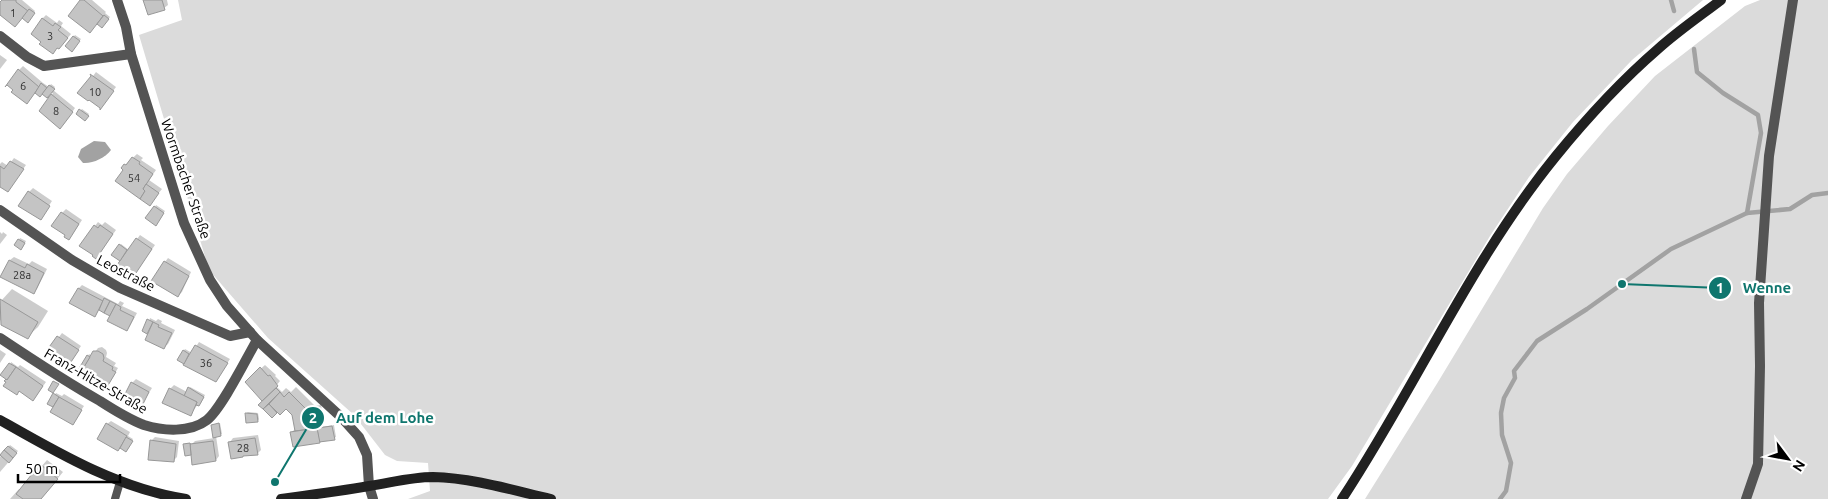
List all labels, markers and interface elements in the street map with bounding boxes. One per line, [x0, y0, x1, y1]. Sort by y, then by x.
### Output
house number: 1 [10, 7, 16, 19]
house number: 3 [47, 30, 53, 42]
house number: 6 [20, 80, 26, 92]
house number: 10 [89, 86, 101, 98]
house number: 8 [53, 105, 59, 117]
street label: Wormbacher Straße [158, 117, 214, 241]
house number: 54 [128, 172, 140, 184]
street label: Leostraße [94, 252, 158, 294]
house number: 28a [13, 269, 31, 281]
callout: Wenne [1708, 273, 1801, 303]
text: 1 [1716, 279, 1724, 296]
text: Wenne [1743, 279, 1791, 296]
street label: Franz-Hitze-Straße [42, 345, 150, 417]
house number: 36 [200, 357, 212, 369]
callout: Auf dem Lohe [301, 403, 444, 433]
text: 2 [309, 409, 317, 426]
text: Auf dem Lohe [336, 409, 434, 426]
north arrow [1763, 434, 1813, 484]
house number: 28 [237, 442, 249, 454]
scale bar [18, 452, 120, 484]
text: N [1789, 457, 1809, 475]
text: 50 m [25, 460, 58, 477]

